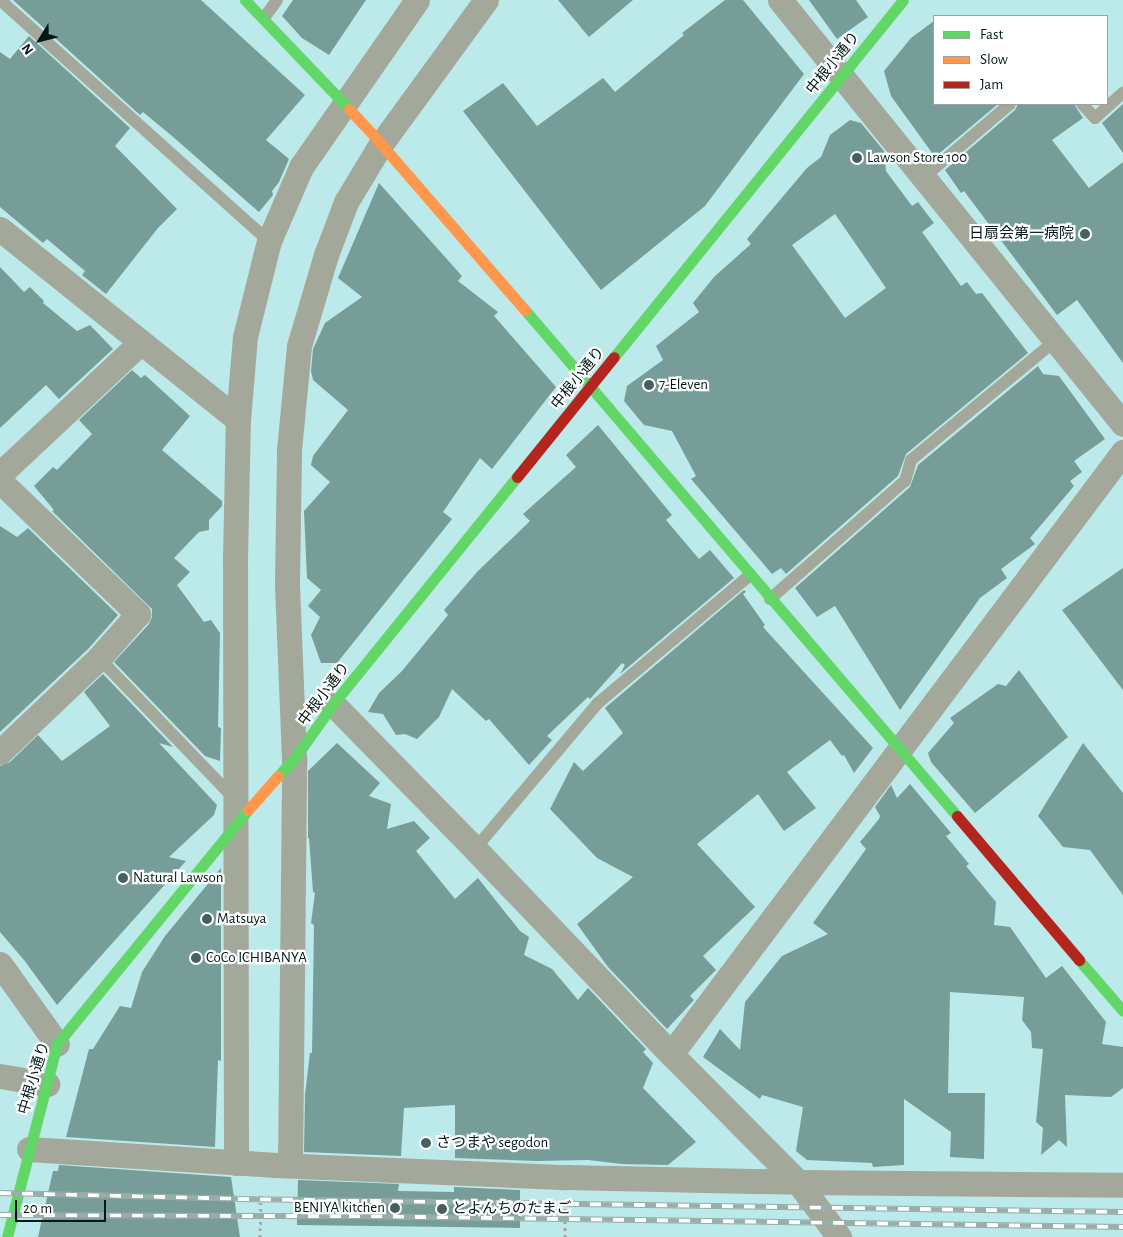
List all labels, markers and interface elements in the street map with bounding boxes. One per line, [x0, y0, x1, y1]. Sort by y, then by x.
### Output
north arrow [15, 15, 65, 65]
legend [933, 15, 1108, 105]
text: Fast [980, 27, 1003, 42]
street label: 中根小通り [802, 28, 864, 98]
text: N [19, 41, 36, 57]
text: Slow [980, 52, 1008, 67]
text: Jam [980, 77, 1003, 92]
place label: Lawson Store 100 [867, 149, 967, 167]
marker: Lawson Store 100 [851, 152, 863, 164]
place label: 日扇会第一病院 [969, 225, 1074, 243]
marker: 日扇会第一病院 [1078, 227, 1092, 241]
street label: 中根小通り [547, 343, 609, 413]
place label: 7-Eleven [659, 376, 708, 394]
marker: 7-Eleven [643, 379, 655, 391]
street label: 中根小通り [294, 659, 354, 729]
place label: Natural Lawson [133, 869, 224, 887]
marker: Natural Lawson [117, 872, 129, 884]
place label: Matsuya [217, 910, 266, 928]
marker: Matsuya [201, 913, 213, 925]
place label: CoCo ICHIBANYA [206, 949, 307, 967]
marker: CoCo ICHIBANYA [190, 952, 202, 964]
street label: 中根小通り [14, 1040, 54, 1116]
place label: さつまや segodon [436, 1134, 548, 1152]
marker: さつまや segodon [420, 1137, 432, 1149]
scale bar [18, 1190, 109, 1222]
place label: BENIYA kitchen [294, 1199, 385, 1217]
place label: とよんちのたまご [452, 1200, 572, 1218]
text: 20 m [23, 1201, 52, 1216]
marker: BENIYA kitchen [389, 1202, 401, 1214]
marker: とよんちのたまご [436, 1203, 448, 1215]

